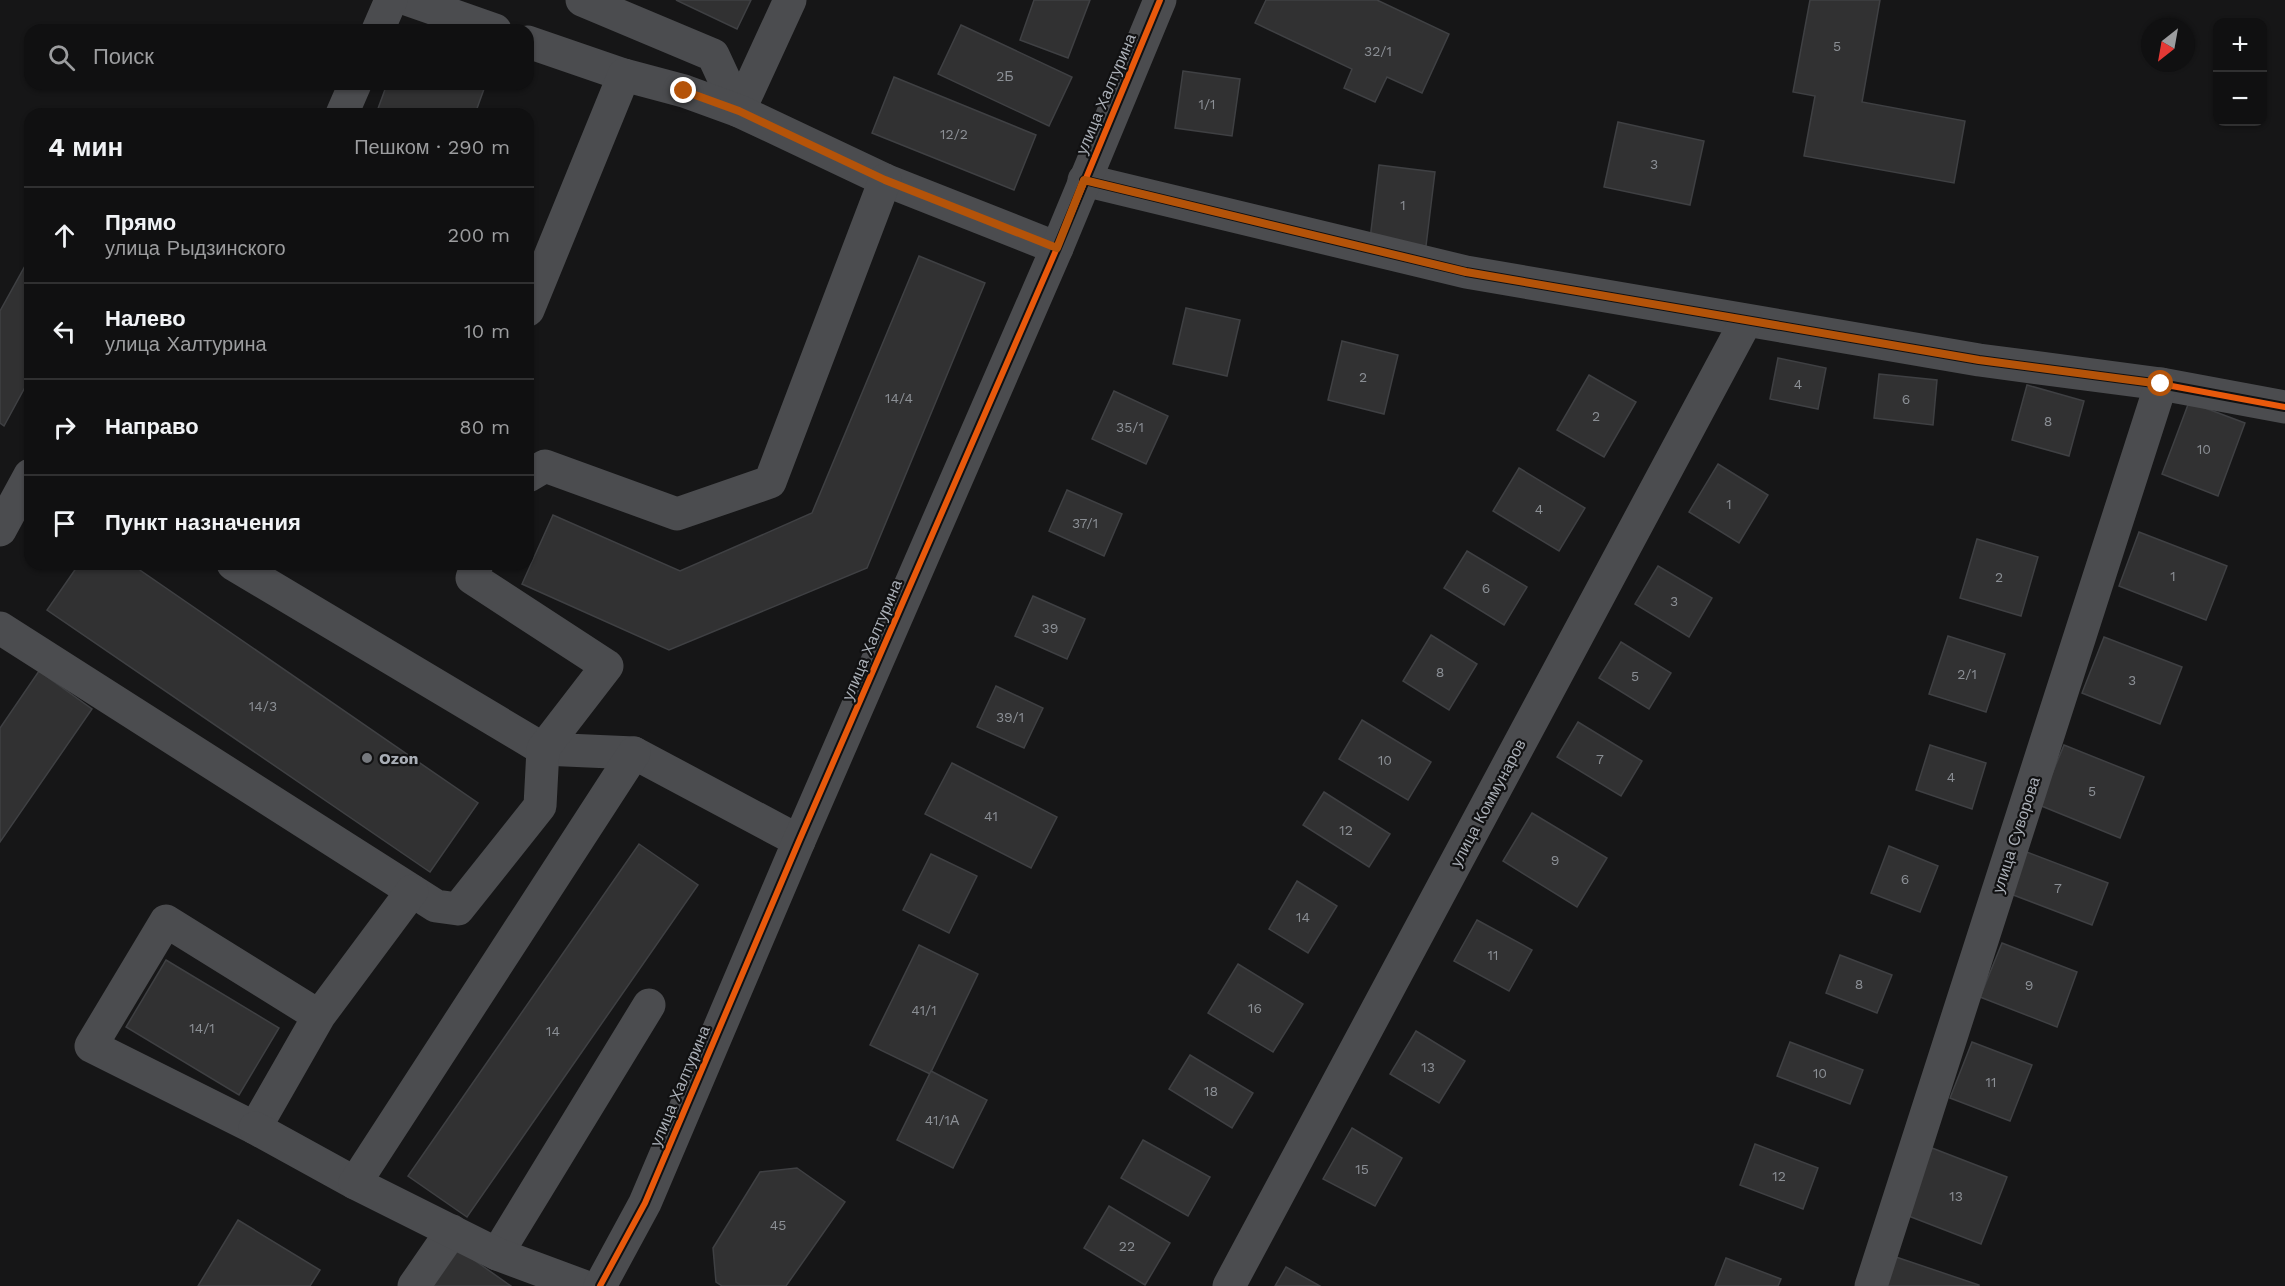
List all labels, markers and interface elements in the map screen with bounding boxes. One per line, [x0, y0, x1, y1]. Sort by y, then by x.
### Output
north arrow [2141, 18, 2195, 72]
map controls [2213, 18, 2267, 126]
button: + [2213, 18, 2267, 72]
search box [24, 24, 534, 90]
street label: улица Халтурина [1072, 31, 1140, 157]
house number: 5 [1833, 38, 1841, 54]
icon: search [45, 41, 78, 74]
house number: 32/1 [1364, 43, 1392, 59]
text: Поиск [93, 44, 154, 69]
house number: 2Б [996, 68, 1014, 84]
button: − [2213, 72, 2267, 126]
route end [670, 77, 696, 103]
house number: 1/1 [1198, 96, 1216, 112]
house number: 12/2 [940, 126, 968, 142]
text: 4 мин [48, 132, 123, 162]
text: Пешком · 290 m [354, 135, 510, 159]
house number: 3 [1650, 156, 1658, 172]
house number: 1 [1400, 197, 1406, 213]
text: Прямо [105, 210, 176, 235]
icon: ahead [48, 219, 81, 252]
text: 200 m [448, 223, 510, 247]
text: улица Рыдзинского [105, 236, 286, 260]
text: Налево [105, 306, 186, 331]
icon: left [48, 315, 81, 348]
text: 10 m [464, 319, 510, 343]
text: улица Халтурина [105, 332, 267, 356]
house number: 2 [1359, 369, 1367, 385]
route start [2147, 370, 2173, 396]
house number: 4 [1794, 376, 1802, 392]
house number: 14/4 [885, 390, 913, 406]
house number: 6 [1902, 391, 1910, 407]
house number: 2 [1592, 408, 1600, 424]
icon: right [48, 411, 81, 444]
house number: 8 [2044, 413, 2052, 429]
text: Направо [105, 414, 199, 439]
text: 80 m [459, 415, 510, 439]
house number: 35/1 [1116, 419, 1144, 435]
house number: 10 [2197, 441, 2211, 457]
house number: 1 [1726, 496, 1732, 512]
house number: 4 [1535, 501, 1543, 517]
icon: arrive [48, 507, 81, 540]
text: Пункт назначения [105, 510, 301, 535]
house number: 37/1 [1072, 515, 1098, 531]
house number: 1 [2170, 568, 2176, 584]
house number: 2 [1995, 569, 2003, 585]
street label: улица Халтурина [838, 577, 906, 703]
house number: 6 [1482, 580, 1490, 596]
house number: 3 [1670, 593, 1678, 609]
house number: 39 [1042, 620, 1058, 636]
house number: 8 [1436, 664, 1444, 680]
house number: 2/1 [1957, 666, 1977, 682]
house number: 5 [1631, 668, 1639, 684]
house number: 3 [2128, 672, 2136, 688]
house number: 14/3 [249, 698, 277, 714]
house number: 39/1 [996, 709, 1024, 725]
street label: улица Коммунаров [1446, 736, 1530, 870]
place label: Ozon [379, 749, 418, 768]
marker: Ozon [360, 751, 374, 765]
house number: 7 [1596, 751, 1604, 767]
house number: 10 [1378, 752, 1392, 768]
house number: 4 [1947, 769, 1955, 785]
street label: улица Суворова [1988, 774, 2044, 896]
house number: 5 [2088, 783, 2096, 799]
house number: 41 [984, 808, 998, 824]
house number: 12 [1339, 822, 1353, 838]
house number: 9 [1551, 852, 1559, 868]
house number: 6 [1901, 871, 1909, 887]
house number: 7 [2054, 880, 2062, 896]
house number: 14 [1296, 909, 1310, 925]
house number: 11 [1488, 947, 1498, 963]
house number: 8 [1855, 976, 1863, 992]
house number: 9 [2025, 977, 2033, 993]
house number: 16 [1248, 1000, 1262, 1016]
house number: 41/1 [911, 1002, 937, 1018]
house number: 14/1 [189, 1020, 215, 1036]
house number: 14 [546, 1023, 560, 1039]
street label: улица Халтурина [646, 1023, 714, 1149]
house number: 13 [1421, 1059, 1435, 1075]
house number: 10 [1813, 1065, 1827, 1081]
house number: 11 [1986, 1074, 1996, 1090]
house number: 18 [1204, 1083, 1218, 1099]
house number: 41/1А [925, 1112, 960, 1128]
house number: 15 [1355, 1161, 1369, 1177]
house number: 12 [1772, 1168, 1786, 1184]
house number: 13 [1949, 1188, 1963, 1204]
house number: 45 [770, 1217, 786, 1233]
house number: 22 [1119, 1238, 1135, 1254]

